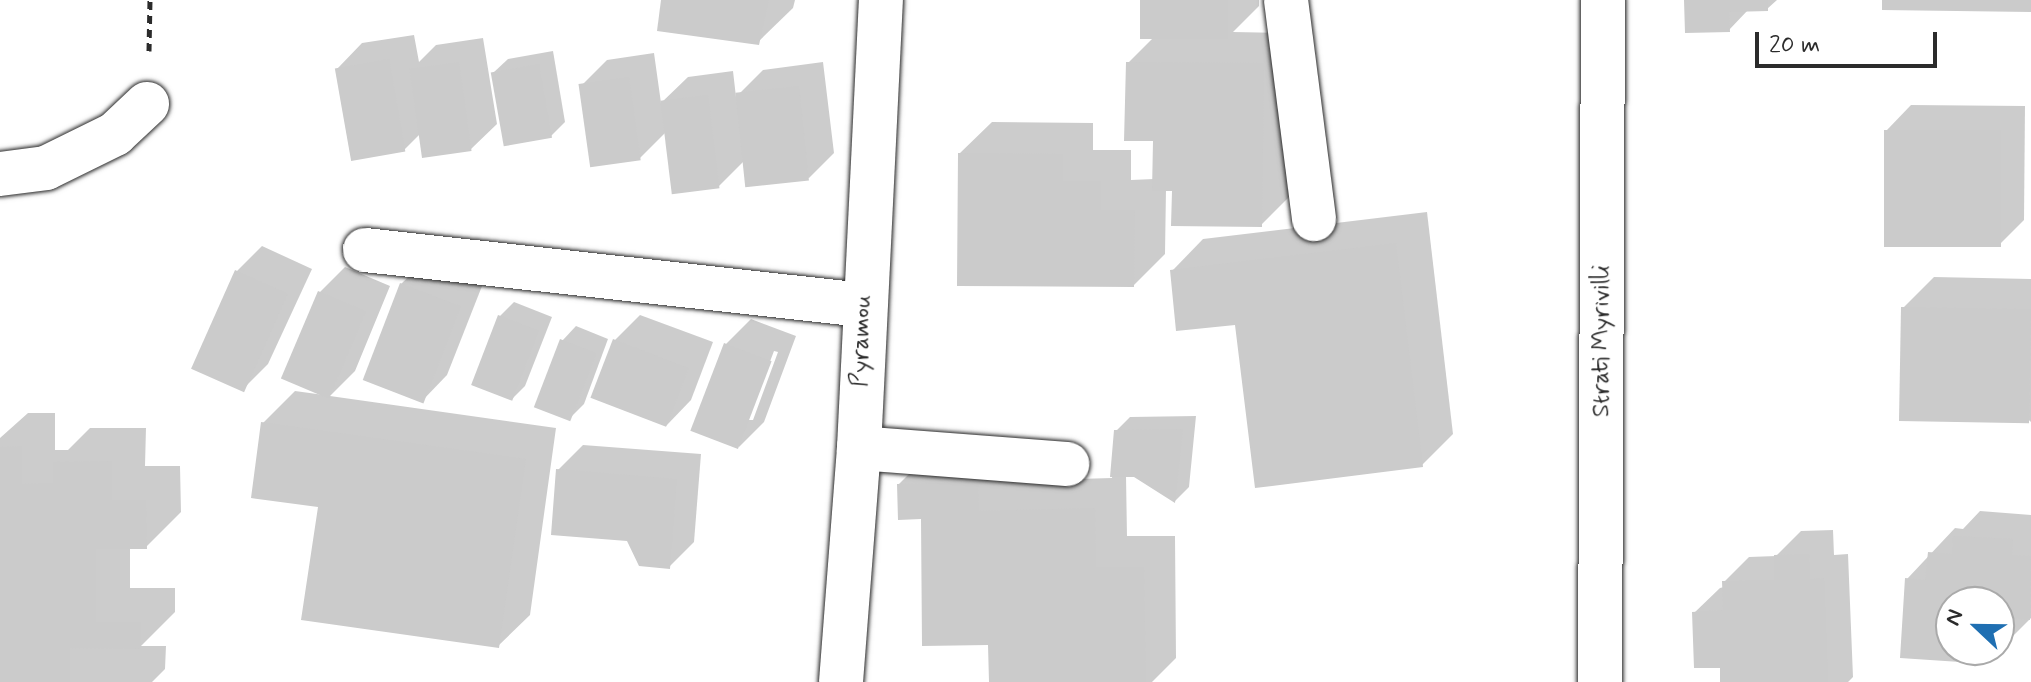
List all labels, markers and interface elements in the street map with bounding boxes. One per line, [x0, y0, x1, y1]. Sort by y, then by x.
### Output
scale bar [1759, 16, 1941, 66]
text: 20 m [1769, 30, 1820, 61]
street label: Strati Myrivilli [1588, 265, 1616, 417]
street label: Pyramou [846, 294, 878, 388]
north arrow [1935, 586, 2015, 666]
text: N [1939, 606, 1970, 630]

